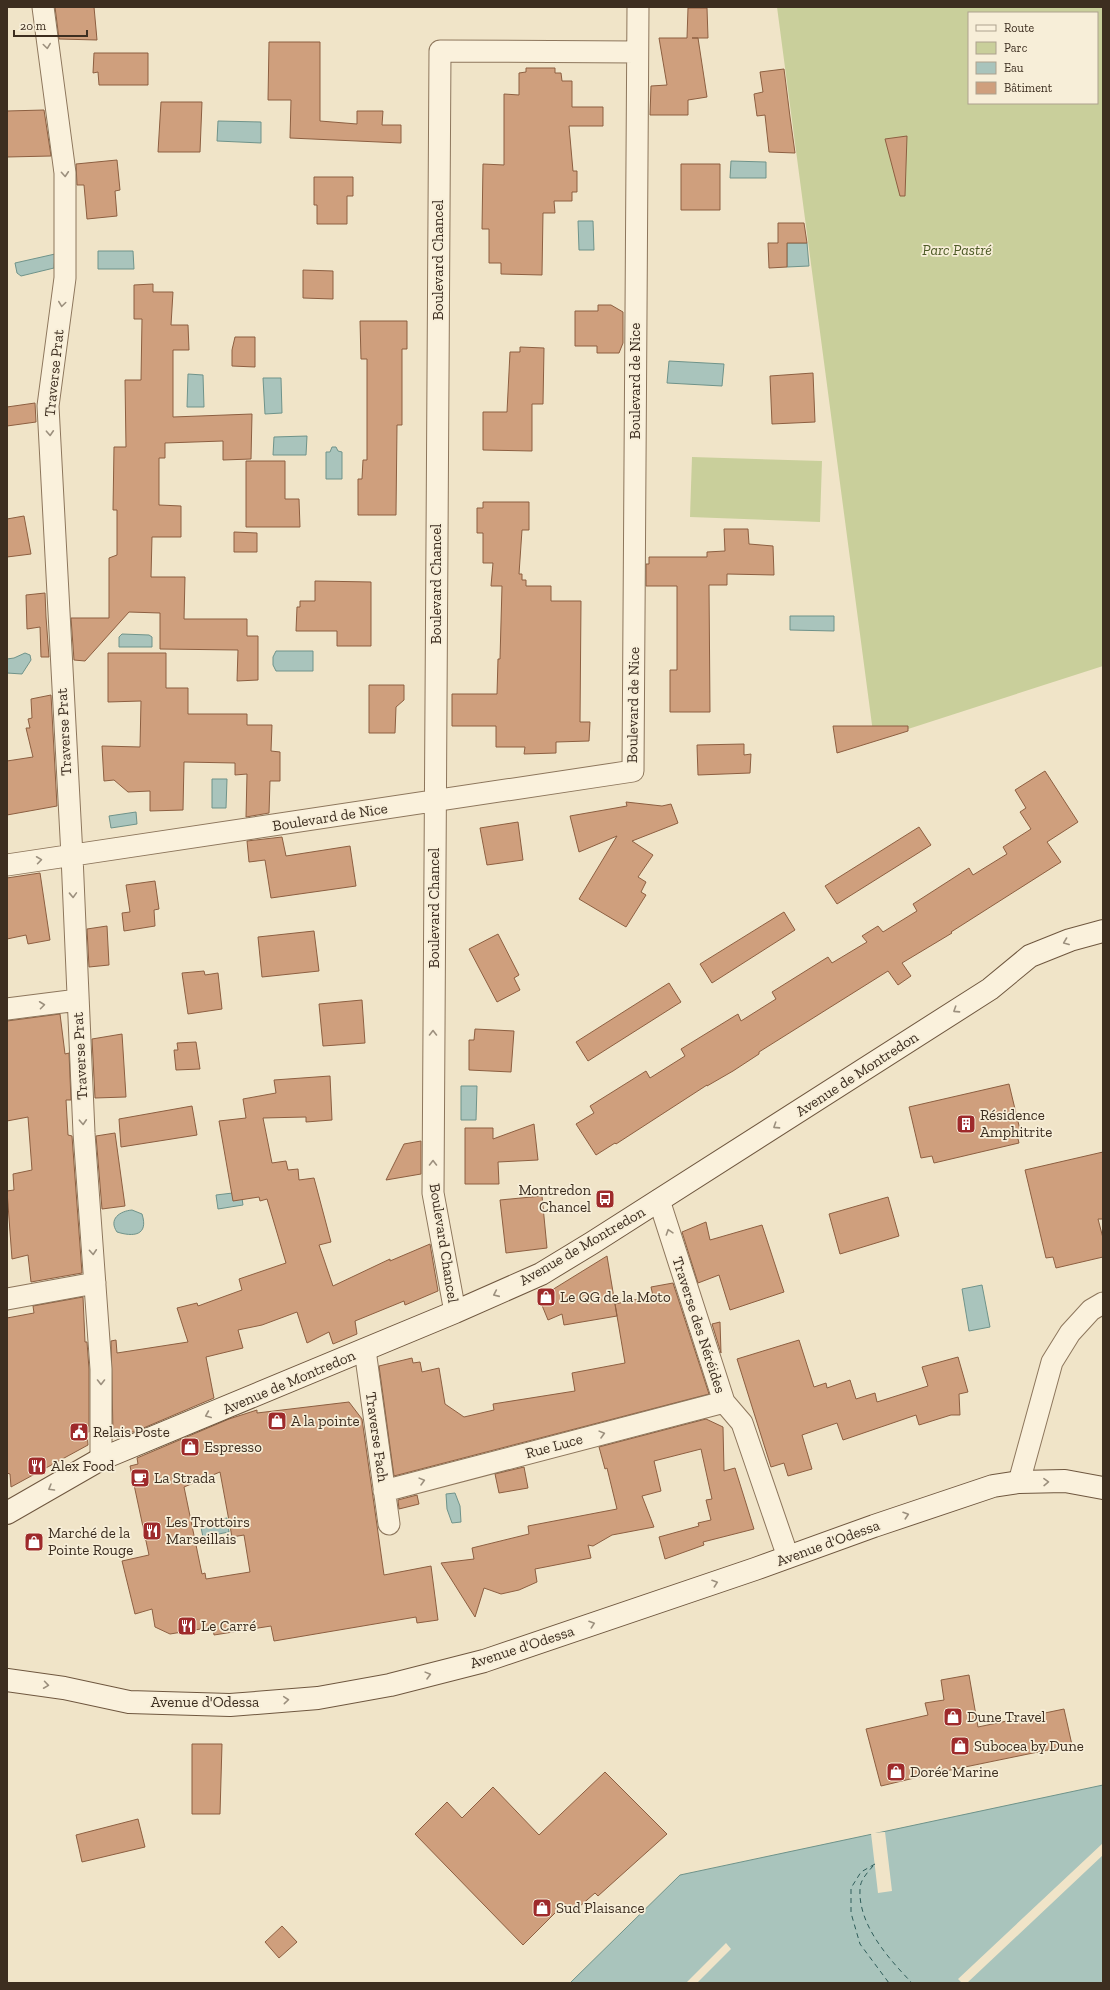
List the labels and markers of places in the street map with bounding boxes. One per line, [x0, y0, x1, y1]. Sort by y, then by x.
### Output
place label: Résidence Amphitrite [980, 1106, 1052, 1141]
building icon: Résidence Amphitrite [955, 1113, 977, 1135]
place label: Montredon Chancel [518, 1181, 591, 1216]
bus stop icon: Montredon Chancel [594, 1188, 616, 1210]
shop icon: Le QG de la Moto [535, 1286, 557, 1308]
place label: Le QG de la Moto [560, 1288, 671, 1306]
shop icon: A la pointe [266, 1410, 288, 1432]
place label: A la pointe [291, 1412, 360, 1430]
public building icon: Relais Poste [68, 1421, 90, 1443]
place label: Relais Poste [93, 1423, 170, 1441]
shop icon: Espresso [179, 1436, 201, 1458]
place label: Espresso [204, 1438, 262, 1456]
restaurant icon: Alex Food [26, 1455, 48, 1477]
place label: Alex Food [51, 1457, 115, 1475]
cafe icon: La Strada [129, 1467, 151, 1489]
place label: La Strada [154, 1469, 215, 1487]
place label: Les Trottoirs Marseillais [166, 1513, 250, 1548]
restaurant icon: Les Trottoirs Marseillais [141, 1520, 163, 1542]
place label: Marché de la Pointe Rouge [48, 1524, 133, 1559]
shop icon: Marché de la Pointe Rouge [23, 1531, 45, 1553]
restaurant icon: Le Carré [176, 1615, 198, 1637]
place label: Le Carré [201, 1617, 256, 1635]
shop icon: Dune Travel [942, 1706, 964, 1728]
place label: Dune Travel [967, 1708, 1046, 1726]
shop icon: Subocea by Dune [949, 1735, 971, 1757]
place label: Subocea by Dune [974, 1737, 1084, 1755]
shop icon: Dorée Marine [885, 1761, 907, 1783]
place label: Dorée Marine [910, 1763, 999, 1781]
shop icon: Sud Plaisance [531, 1897, 553, 1919]
place label: Sud Plaisance [556, 1899, 645, 1917]

